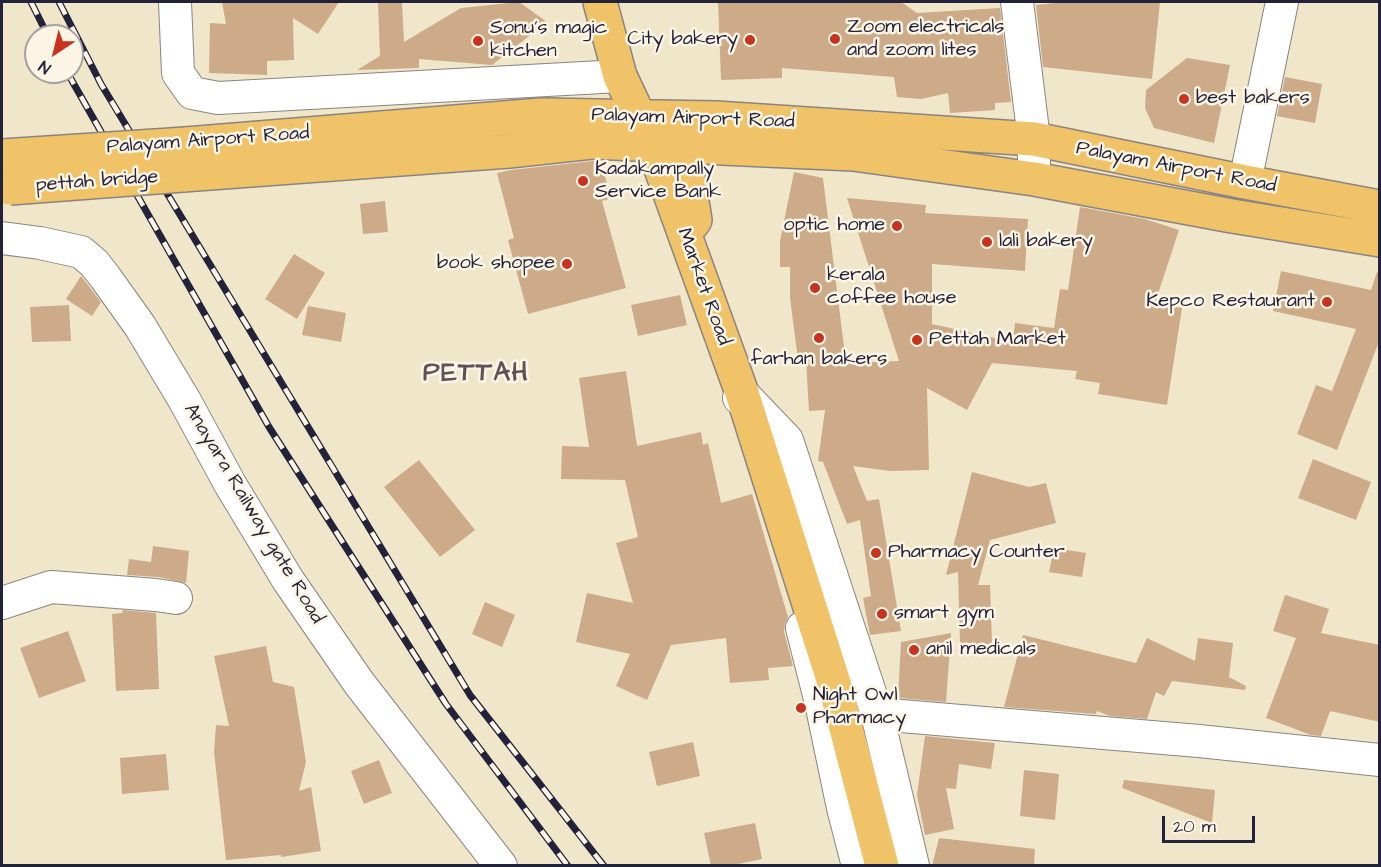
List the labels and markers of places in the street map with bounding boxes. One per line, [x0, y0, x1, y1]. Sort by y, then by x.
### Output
place label: Zoom electricals and zoom lites [847, 16, 1004, 63]
place label: Sonu's magic kitchen [490, 17, 607, 64]
place label: City bakery [627, 28, 738, 52]
marker: Zoom electricals and zoom lites [828, 32, 842, 46]
marker: City bakery [743, 33, 757, 47]
marker: Sonu's magic kitchen [471, 34, 485, 48]
place label: best bakers [1196, 87, 1310, 111]
marker: best bakers [1177, 92, 1191, 106]
place label: Kadakampally Service Bank [595, 158, 721, 205]
marker: Kadakampally Service Bank [576, 174, 590, 188]
place label: optic home [783, 214, 885, 238]
marker: optic home [890, 219, 904, 233]
place label: lali bakery [999, 230, 1093, 254]
marker: lali bakery [980, 235, 994, 249]
place label: book shopee [437, 252, 555, 276]
marker: book shopee [560, 257, 574, 271]
place label: kerala coffee house [827, 264, 956, 311]
marker: kerala coffee house [808, 281, 822, 295]
place label: Kepco Restaurant [1146, 290, 1315, 314]
marker: Kepco Restaurant [1320, 295, 1334, 309]
place label: Pettah Market [929, 328, 1066, 352]
marker: farhan bakers [812, 331, 826, 345]
marker: Pettah Market [910, 333, 924, 347]
place label: farhan bakers [751, 348, 887, 372]
place label: Pharmacy Counter [888, 541, 1065, 565]
marker: Pharmacy Counter [869, 546, 883, 560]
place label: smart gym [894, 602, 994, 626]
marker: smart gym [875, 607, 889, 621]
place label: anil medicals [926, 638, 1036, 662]
marker: anil medicals [907, 643, 921, 657]
place label: Night Owl Pharmacy [813, 684, 906, 731]
marker: Night Owl Pharmacy [794, 701, 808, 715]

